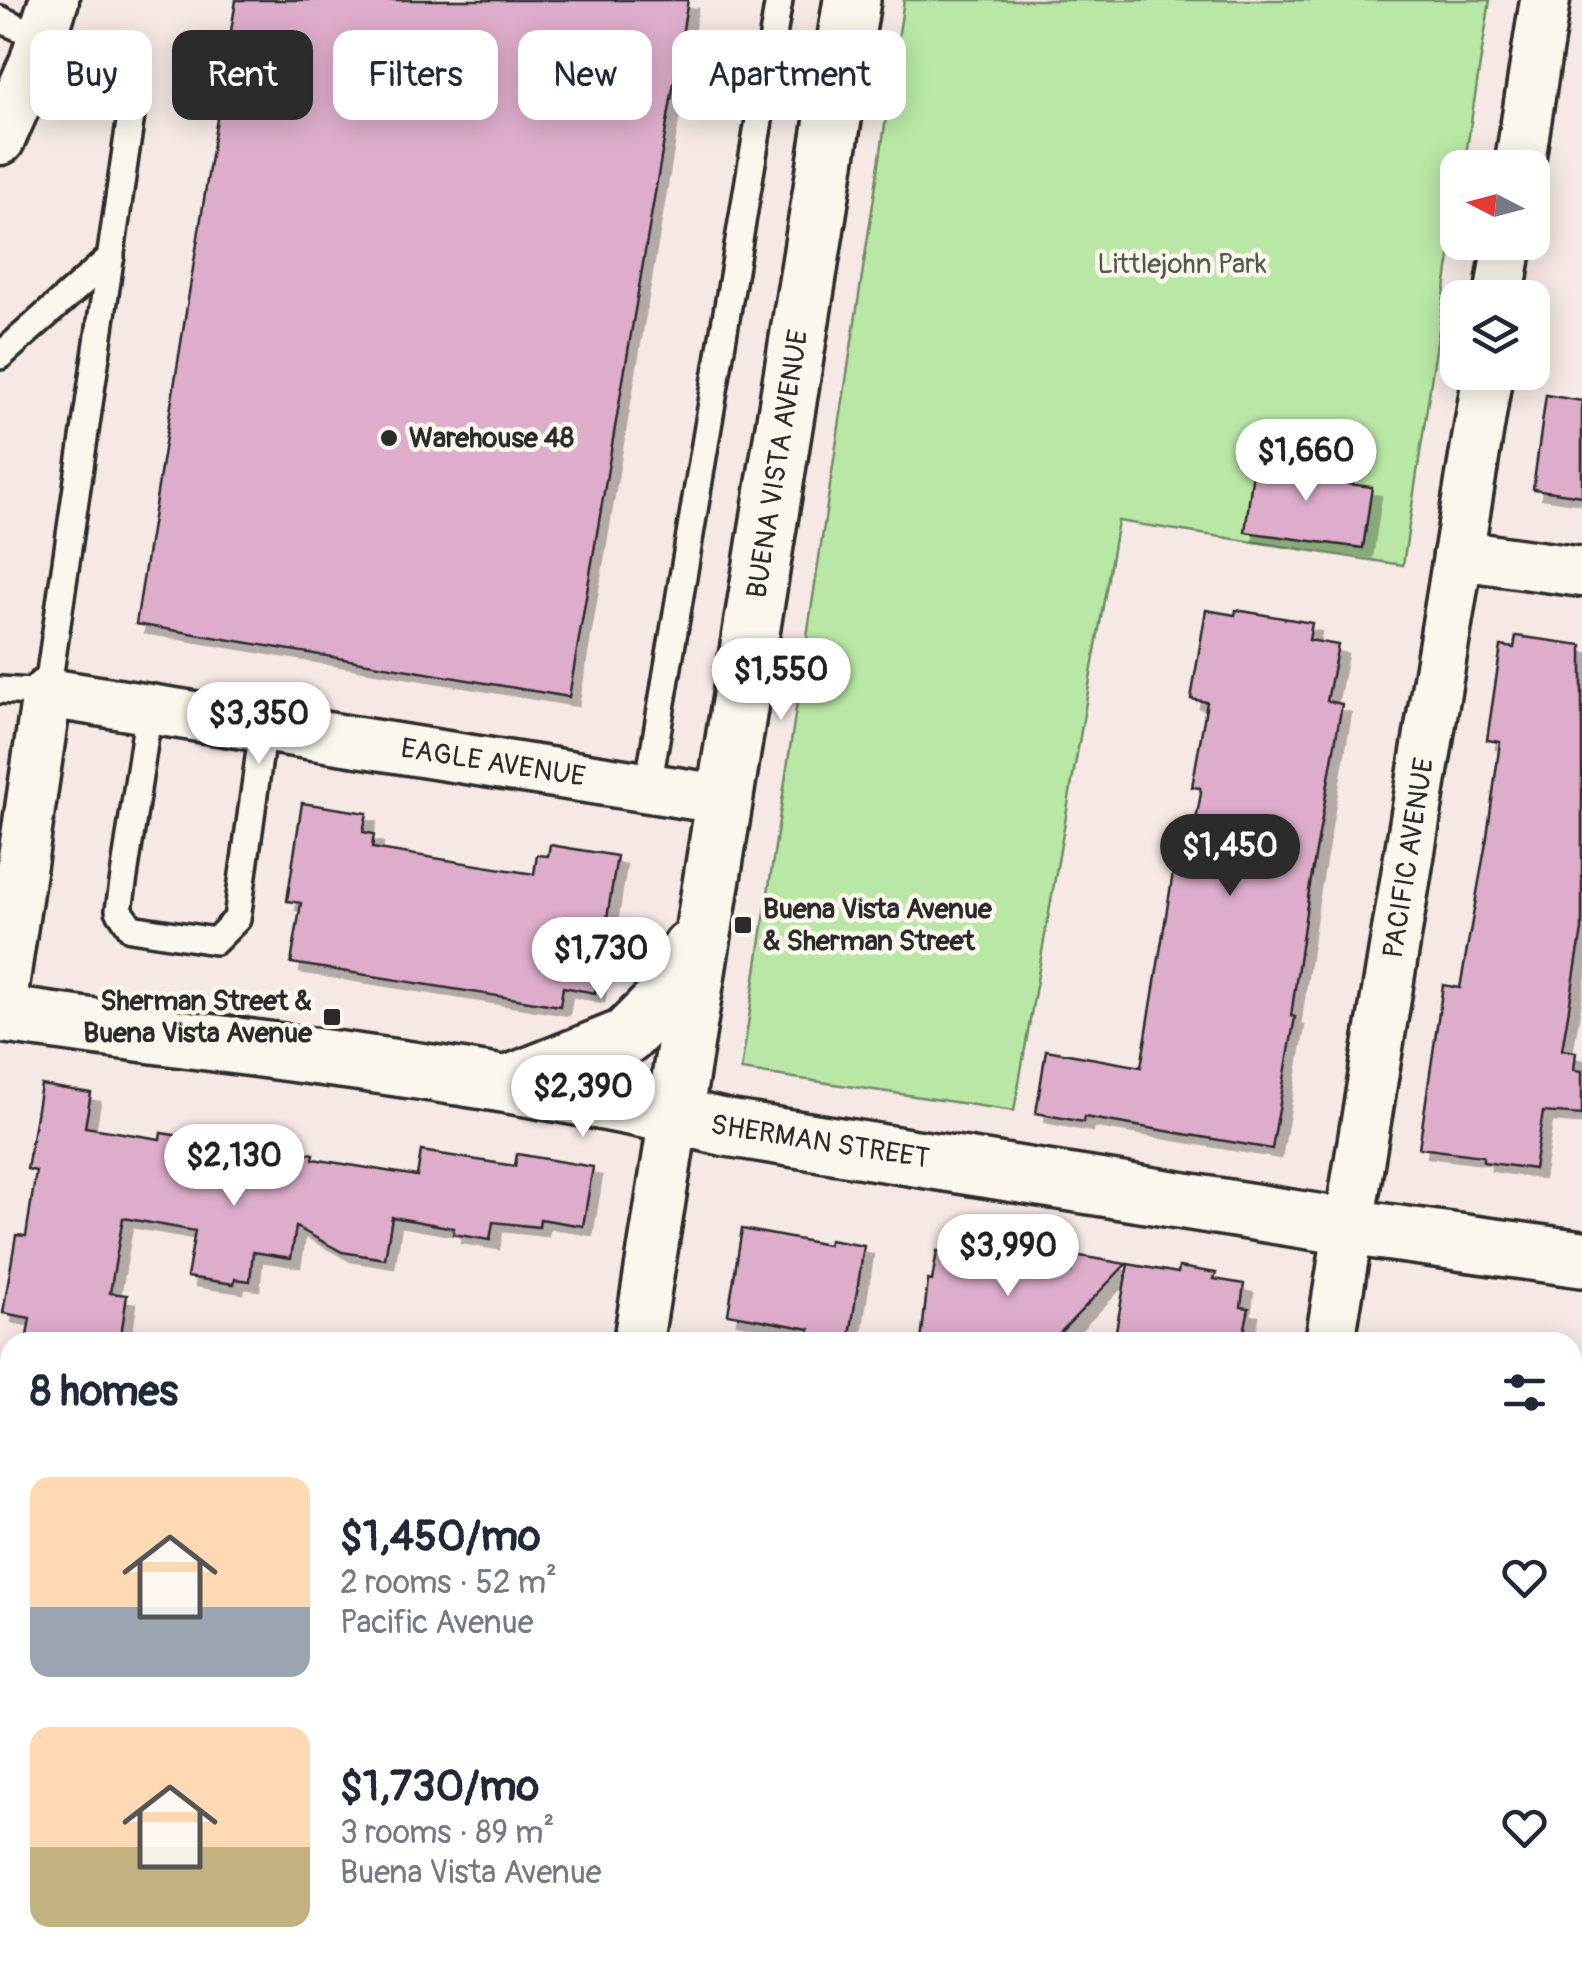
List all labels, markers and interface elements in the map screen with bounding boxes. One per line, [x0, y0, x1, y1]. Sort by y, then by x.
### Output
chip: Buy [30, 30, 152, 120]
chip: Rent [172, 30, 313, 120]
chip: Filters [333, 30, 498, 120]
chip: New [518, 30, 652, 120]
chip: Apartment [672, 30, 906, 120]
north arrow [1440, 150, 1550, 260]
map controls [1440, 150, 1550, 390]
park label: Littlejohn Park [1097, 247, 1267, 282]
button: layers [1440, 280, 1550, 390]
street label: BUENA VISTA AVENUE [740, 327, 816, 601]
pin: $1,660 [1225, 419, 1387, 504]
place label: Warehouse 48 [409, 421, 574, 456]
marker: Warehouse 48 [378, 427, 400, 449]
text: $1,660 [1257, 431, 1355, 471]
pin: $1,550 [700, 638, 862, 723]
text: $1,550 [734, 650, 828, 690]
pin: $3,350 [178, 682, 340, 767]
text: $3,350 [209, 694, 309, 734]
street label: EAGLE AVENUE [398, 731, 588, 795]
street label: PACIFIC AVENUE [1376, 755, 1442, 961]
pin: $1,450 [1149, 814, 1311, 899]
text: $1,450 [1182, 826, 1278, 866]
place label: Buena Vista Avenue & Sherman Street [763, 892, 993, 959]
marker: Buena Vista Avenue & Sherman Street [732, 914, 754, 936]
pin: $1,730 [520, 917, 682, 1002]
text: $1,730 [554, 929, 648, 969]
place label: Sherman Street & Buena Vista Avenue [83, 984, 313, 1051]
marker: Sherman Street & Buena Vista Avenue [321, 1006, 343, 1028]
pin: $2,390 [502, 1055, 664, 1140]
text: $2,390 [533, 1067, 633, 1107]
street label: SHERMAN STREET [708, 1107, 932, 1177]
pin: $2,130 [153, 1124, 315, 1209]
text: $2,130 [186, 1136, 282, 1176]
pin: $3,990 [927, 1214, 1089, 1299]
text: $3,990 [959, 1226, 1057, 1266]
icon: filters [1497, 1365, 1552, 1420]
text: 8 homes [30, 1366, 178, 1418]
text: $1,450/mo [340, 1511, 541, 1563]
icon: home [110, 1517, 230, 1637]
icon: heart [1497, 1550, 1552, 1605]
text: 2 rooms · 52 m² [340, 1563, 557, 1603]
text: Pacific Avenue [340, 1603, 533, 1643]
text: $1,730/mo [340, 1761, 539, 1813]
icon: home [110, 1767, 230, 1887]
icon: heart [1497, 1800, 1552, 1855]
text: 3 rooms · 89 m² [340, 1813, 554, 1853]
text: Buena Vista Avenue [340, 1853, 602, 1893]

